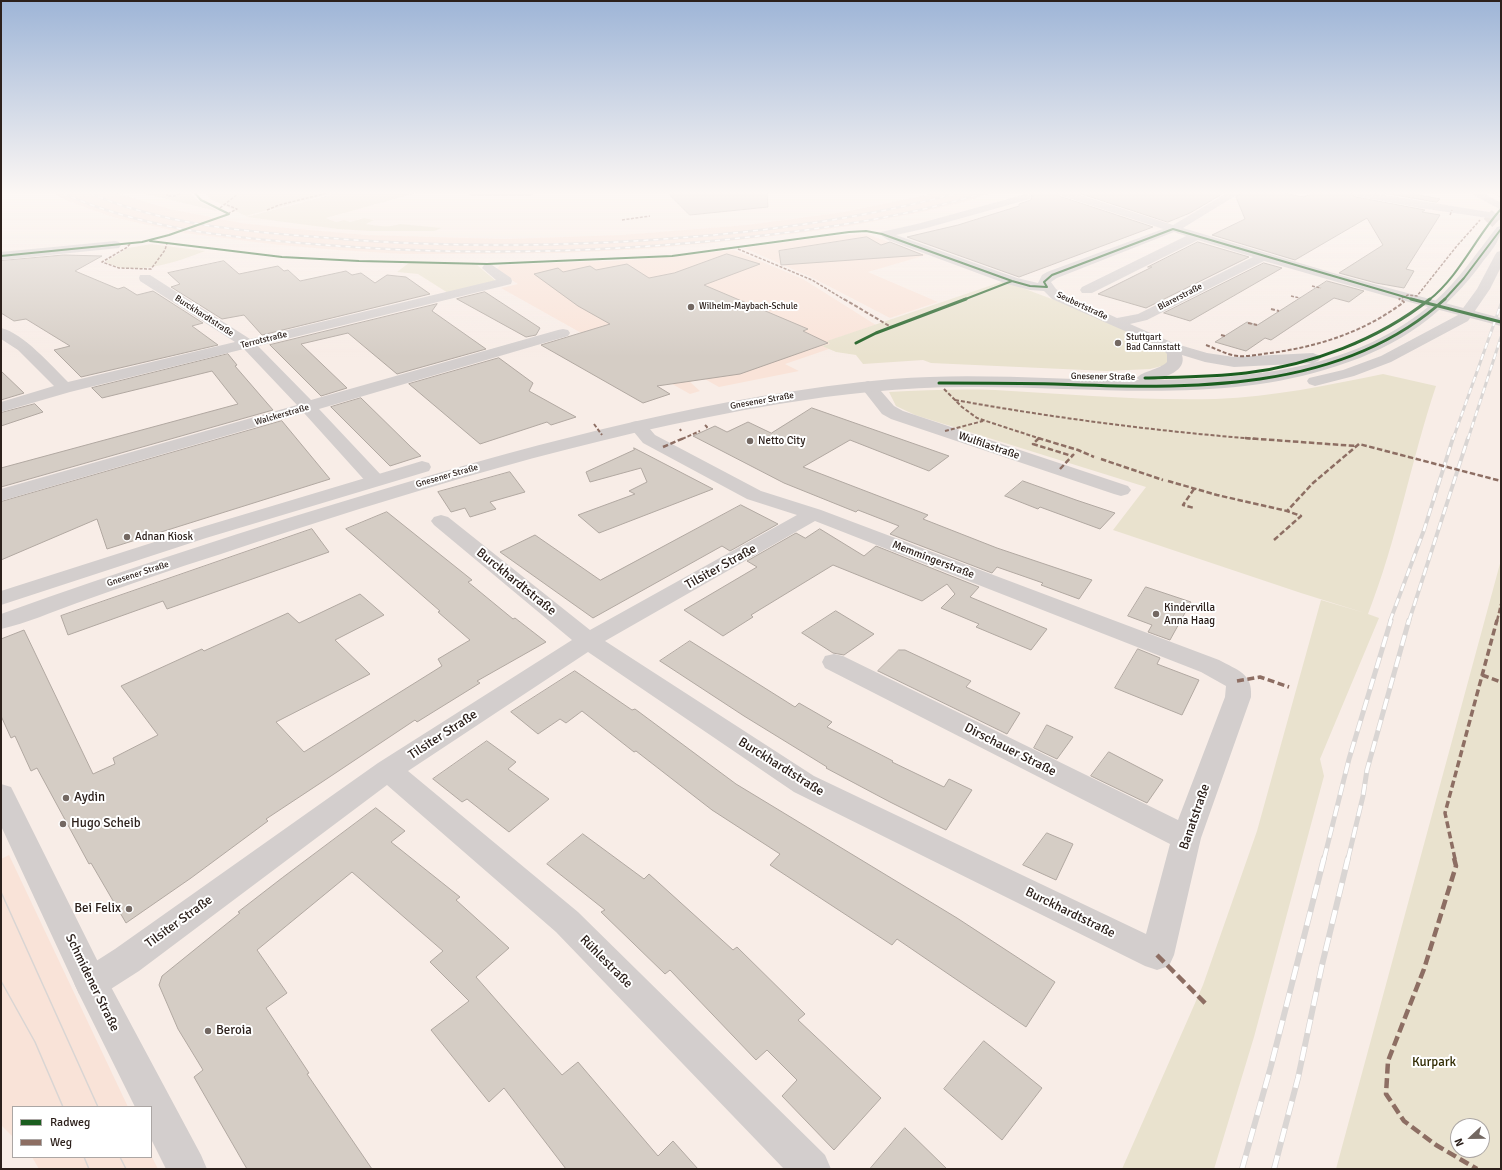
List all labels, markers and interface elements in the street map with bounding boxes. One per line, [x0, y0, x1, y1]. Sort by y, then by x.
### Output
street label: Blarerstraße [1156, 281, 1204, 313]
street label: Seubertstraße [1055, 289, 1109, 323]
street label: Burckhardtstraße [173, 293, 235, 339]
marker: Wilhelm-Maybach-Schule [686, 302, 696, 312]
place label: Wilhelm-Maybach-Schule [699, 302, 798, 312]
street label: Terrotstraße [240, 329, 288, 351]
place label: Stuttgart Bad Cannstatt [1126, 333, 1180, 354]
marker: Stuttgart Bad Cannstatt [1113, 338, 1123, 348]
street label: Gnesener Straße [1071, 371, 1135, 383]
street label: Gnesener Straße [729, 390, 795, 412]
street label: Walckerstraße [254, 402, 310, 428]
street label: Wulfilastraße [957, 429, 1021, 463]
place label: Netto City [758, 434, 805, 448]
marker: Netto City [745, 436, 755, 446]
street label: Gnesener Straße [415, 462, 479, 490]
place label: Adnan Kiosk [135, 530, 193, 544]
marker: Adnan Kiosk [122, 532, 132, 542]
street label: Memmingerstraße [890, 538, 976, 582]
street label: Tilsiter Straße [683, 541, 759, 593]
street label: Burckhardtstraße [473, 545, 559, 619]
street label: Gnesener Straße [106, 559, 170, 589]
place label: Kindervilla Anna Haag [1164, 601, 1215, 627]
marker: Kindervilla Anna Haag [1151, 609, 1161, 619]
street label: Tilsiter Straße [406, 707, 480, 763]
street label: Dirschauer Straße [961, 720, 1059, 780]
street label: Burckhardtstraße [735, 734, 827, 800]
street label: Banatstraße [1176, 782, 1214, 852]
place label: Aydin [74, 790, 105, 806]
marker: Aydin [61, 793, 71, 803]
place label: Hugo Scheib [71, 816, 141, 832]
marker: Hugo Scheib [58, 819, 68, 829]
street label: Burckhardtstraße [1022, 884, 1118, 942]
street label: Tilsiter Straße [142, 892, 216, 952]
place label: Bei Felix [74, 901, 121, 917]
marker: Bei Felix [124, 904, 134, 914]
street label: Schmidener Straße [62, 932, 122, 1034]
street label: Rühlestraße [576, 932, 636, 992]
place label: Beroia [216, 1023, 252, 1039]
marker: Beroia [203, 1026, 213, 1036]
park label: Kurpark [1412, 1055, 1456, 1071]
legend [12, 1106, 152, 1158]
text: Radweg [50, 1115, 90, 1130]
north arrow [1450, 1118, 1490, 1158]
text: Weg [50, 1135, 72, 1150]
text: N [1452, 1136, 1467, 1148]

